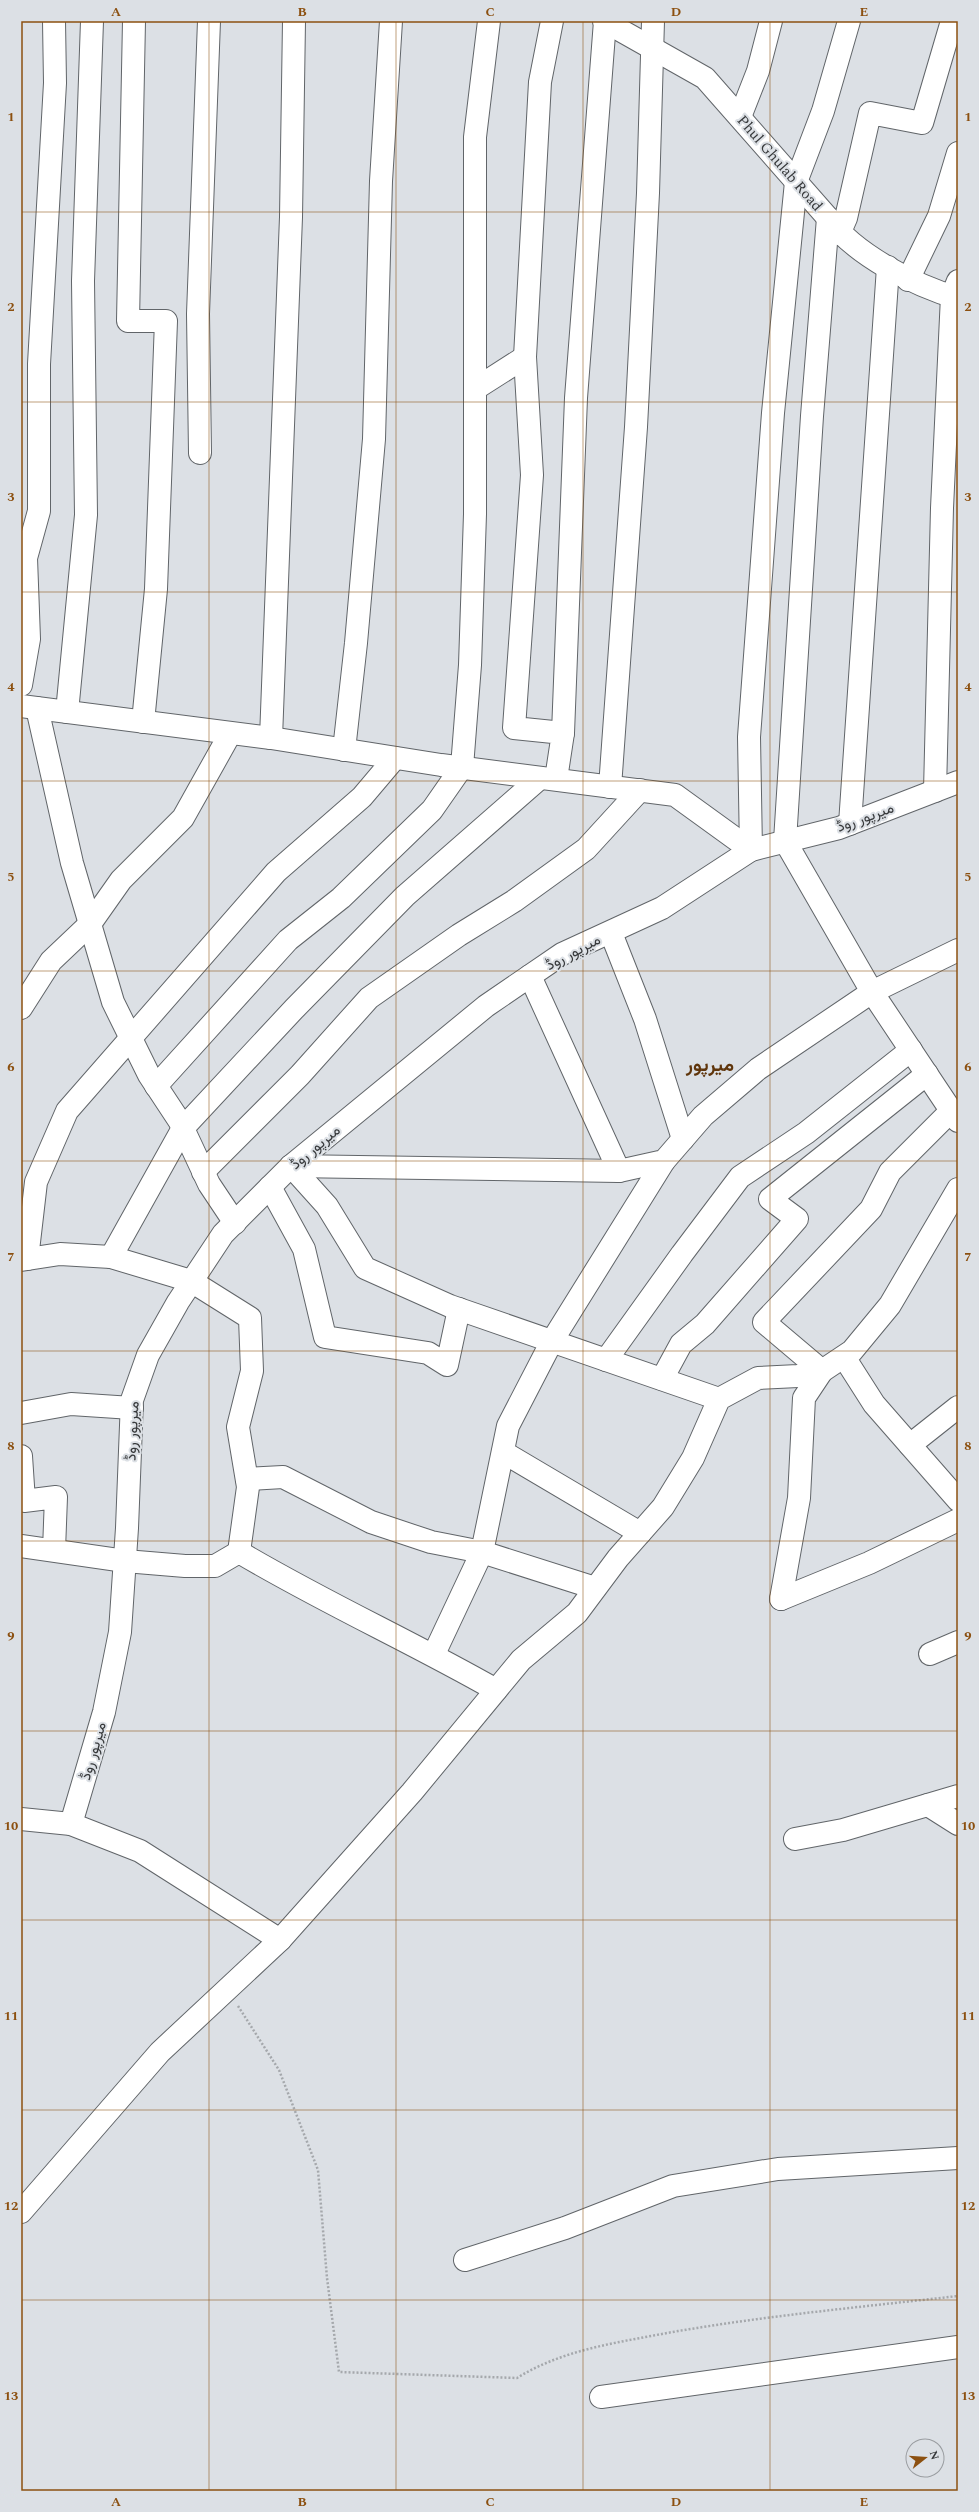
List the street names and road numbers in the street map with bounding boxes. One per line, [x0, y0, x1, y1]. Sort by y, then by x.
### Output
street label: Phul Ghulab Road [731, 110, 828, 217]
street label: میرپور روڈ [833, 796, 897, 838]
street label: میرپور روڈ [542, 928, 605, 977]
street label: میرپور روڈ [285, 1119, 346, 1175]
street label: میرپور روڈ [119, 1401, 146, 1461]
street label: میرپور روڈ [74, 1719, 113, 1783]

